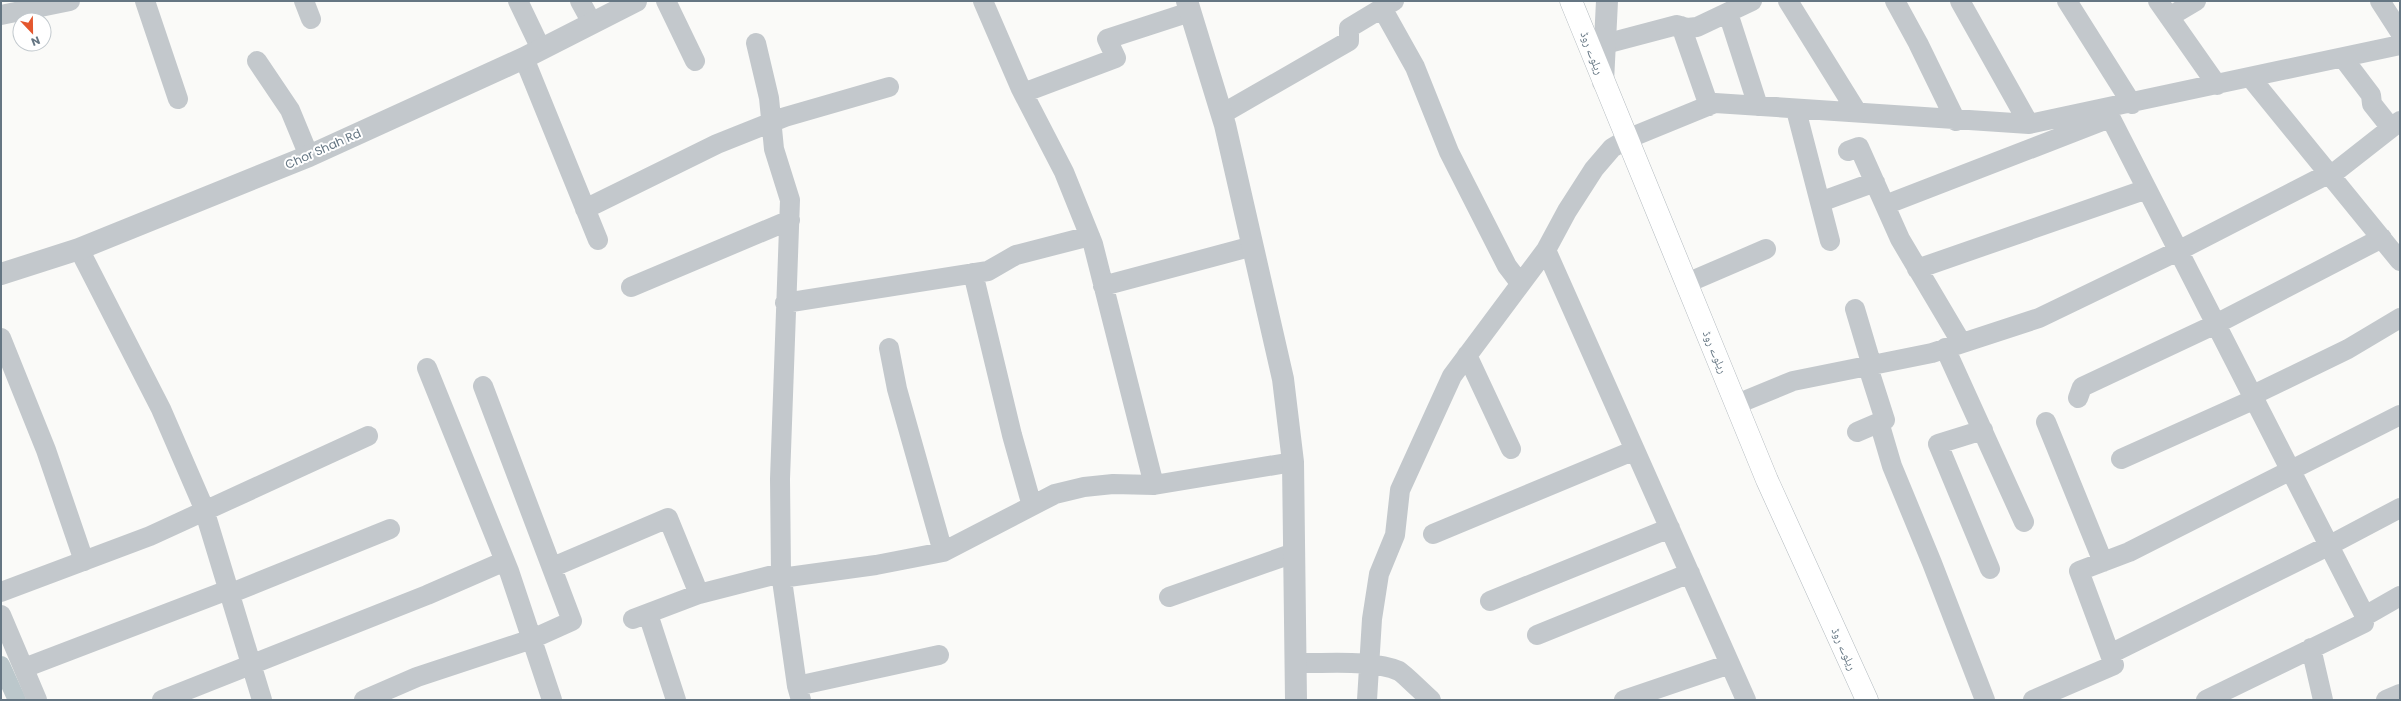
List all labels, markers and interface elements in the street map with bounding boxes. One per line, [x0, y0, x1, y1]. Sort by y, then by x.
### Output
north arrow [12, 12, 52, 52]
street label: ریلوے روڈ [1576, 29, 1609, 77]
text: N [29, 32, 43, 50]
street label: Chor Shah Rd [282, 124, 363, 173]
street label: ریلوے روڈ [1699, 328, 1732, 376]
street label: ریلوے روڈ [1828, 625, 1862, 673]

